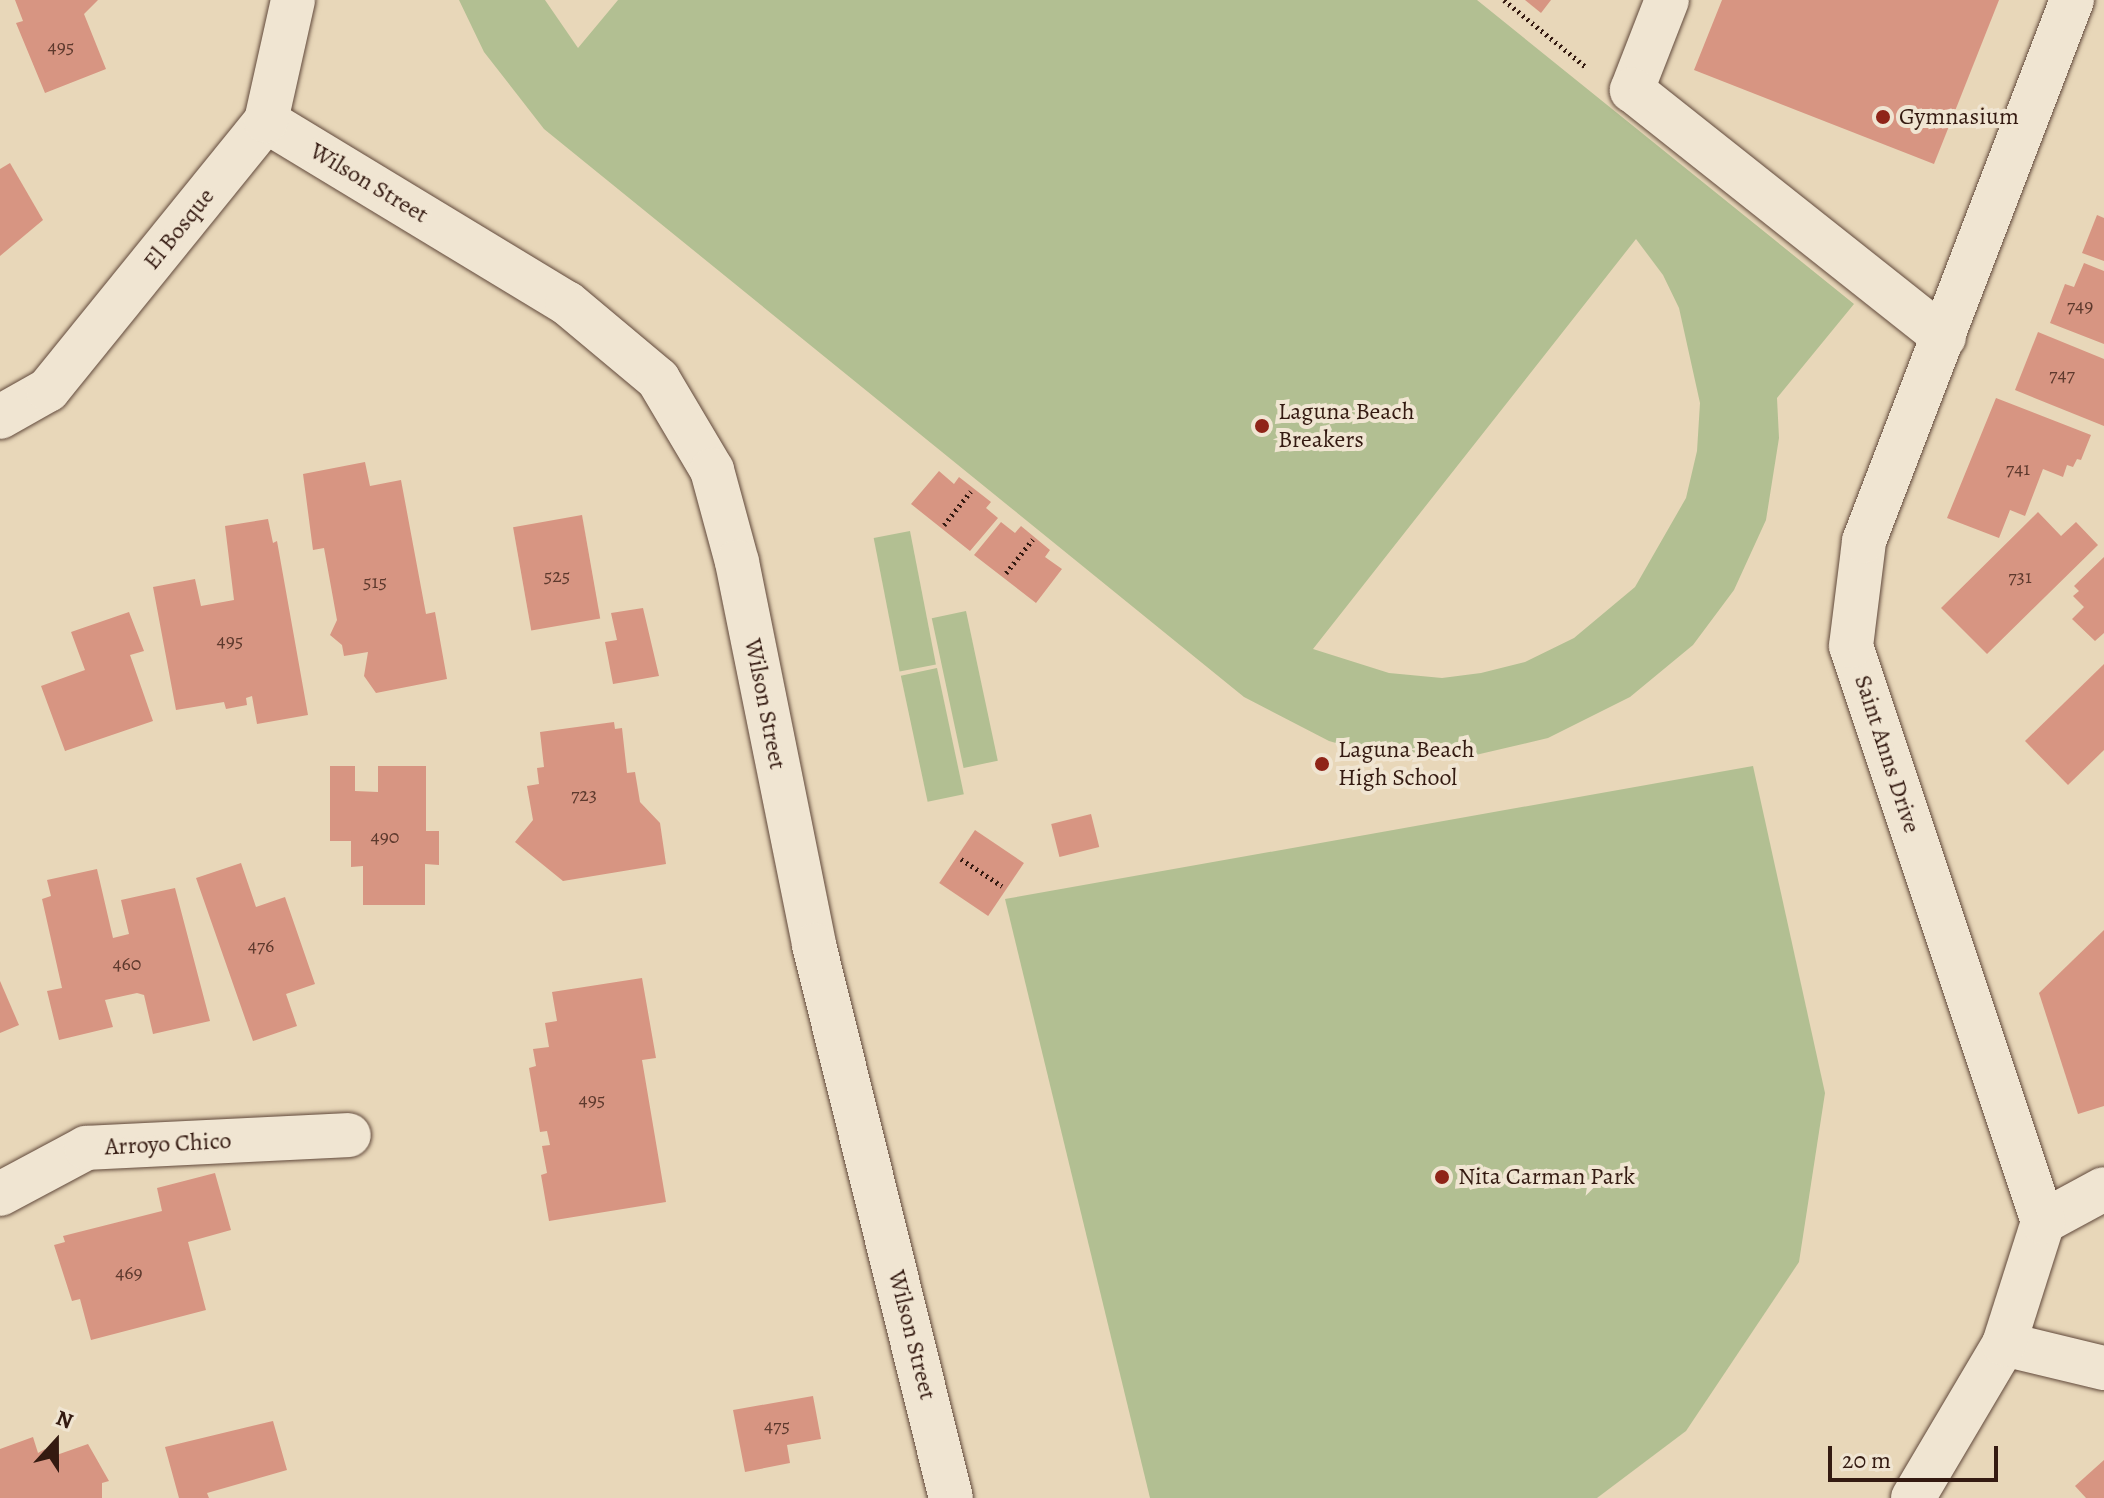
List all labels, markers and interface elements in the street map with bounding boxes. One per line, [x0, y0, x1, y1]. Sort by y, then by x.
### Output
house number: 495 [48, 34, 74, 58]
place label: Gymnasium [1899, 103, 2019, 131]
marker: Gymnasium [1874, 108, 1892, 126]
street label: Wilson Street [305, 137, 433, 229]
street label: El Bosque [137, 182, 221, 276]
house number: 749 [2067, 293, 2093, 317]
house number: 747 [2049, 362, 2075, 386]
place label: Laguna Beach Breakers [1278, 398, 1414, 454]
marker: Laguna Beach Breakers [1253, 417, 1271, 435]
house number: 741 [2006, 456, 2030, 480]
house number: 525 [544, 563, 570, 587]
house number: 731 [2008, 564, 2032, 588]
house number: 515 [363, 569, 387, 593]
house number: 495 [217, 628, 243, 652]
street label: Wilson Street [738, 636, 792, 772]
street label: Saint Anns Drive [1848, 671, 1926, 837]
place label: Laguna Beach High School [1338, 736, 1474, 792]
marker: Laguna Beach High School [1313, 755, 1331, 773]
house number: 723 [571, 782, 597, 806]
house number: 490 [371, 824, 399, 848]
house number: 476 [248, 933, 274, 957]
house number: 460 [113, 951, 141, 975]
house number: 495 [579, 1087, 605, 1111]
street label: Arroyo Chico [104, 1126, 232, 1162]
place label: Nita Carman Park [1458, 1163, 1635, 1191]
marker: Nita Carman Park [1433, 1168, 1451, 1186]
house number: 469 [115, 1260, 143, 1284]
street label: Wilson Street [882, 1267, 942, 1403]
north arrow [16, 1402, 96, 1482]
text: N [52, 1403, 77, 1436]
house number: 475 [764, 1413, 790, 1437]
scale bar [1832, 1430, 2002, 1480]
text: 20 m [1842, 1444, 1891, 1476]

